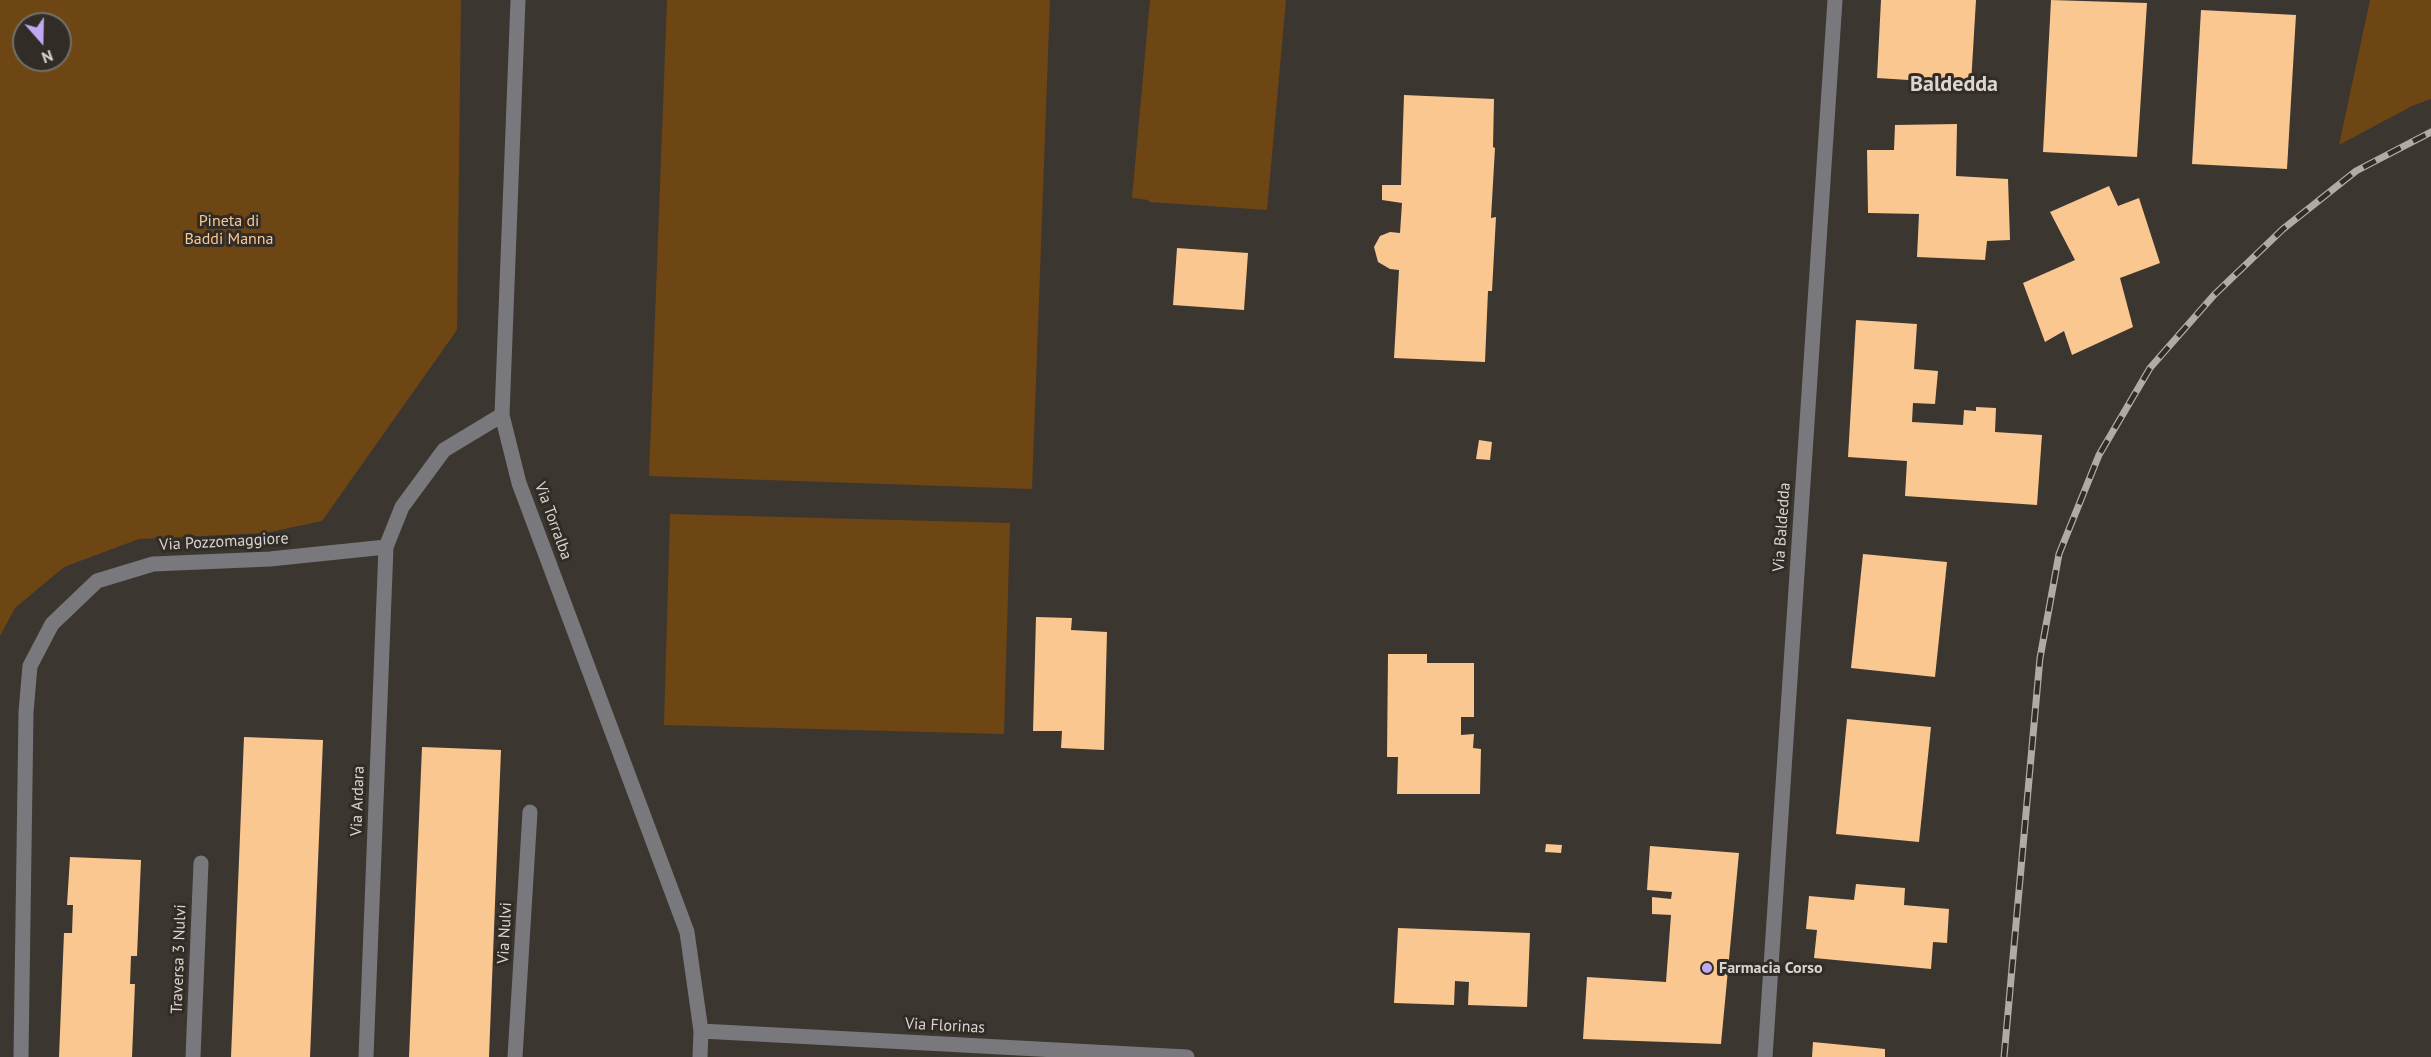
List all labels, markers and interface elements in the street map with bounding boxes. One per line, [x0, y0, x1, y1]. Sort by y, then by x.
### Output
north arrow [12, 12, 72, 72]
text: N [39, 46, 56, 68]
district label: Baldedda [1910, 72, 1998, 98]
park label: Pineta di Baddi Manna [184, 211, 274, 249]
street label: Via Torralba [530, 480, 576, 562]
street label: Via Baldedda [1769, 482, 1795, 572]
street label: Via Pozzomaggiore [159, 529, 289, 555]
street label: Via Ardara [347, 766, 369, 836]
street label: Via Nulvi [494, 902, 516, 964]
street label: Traversa 3 Nulvi [167, 904, 191, 1014]
place label: Farmacia Corso [1719, 958, 1823, 978]
marker: Farmacia Corso [1700, 961, 1714, 975]
street label: Via Florinas [904, 1014, 986, 1038]

